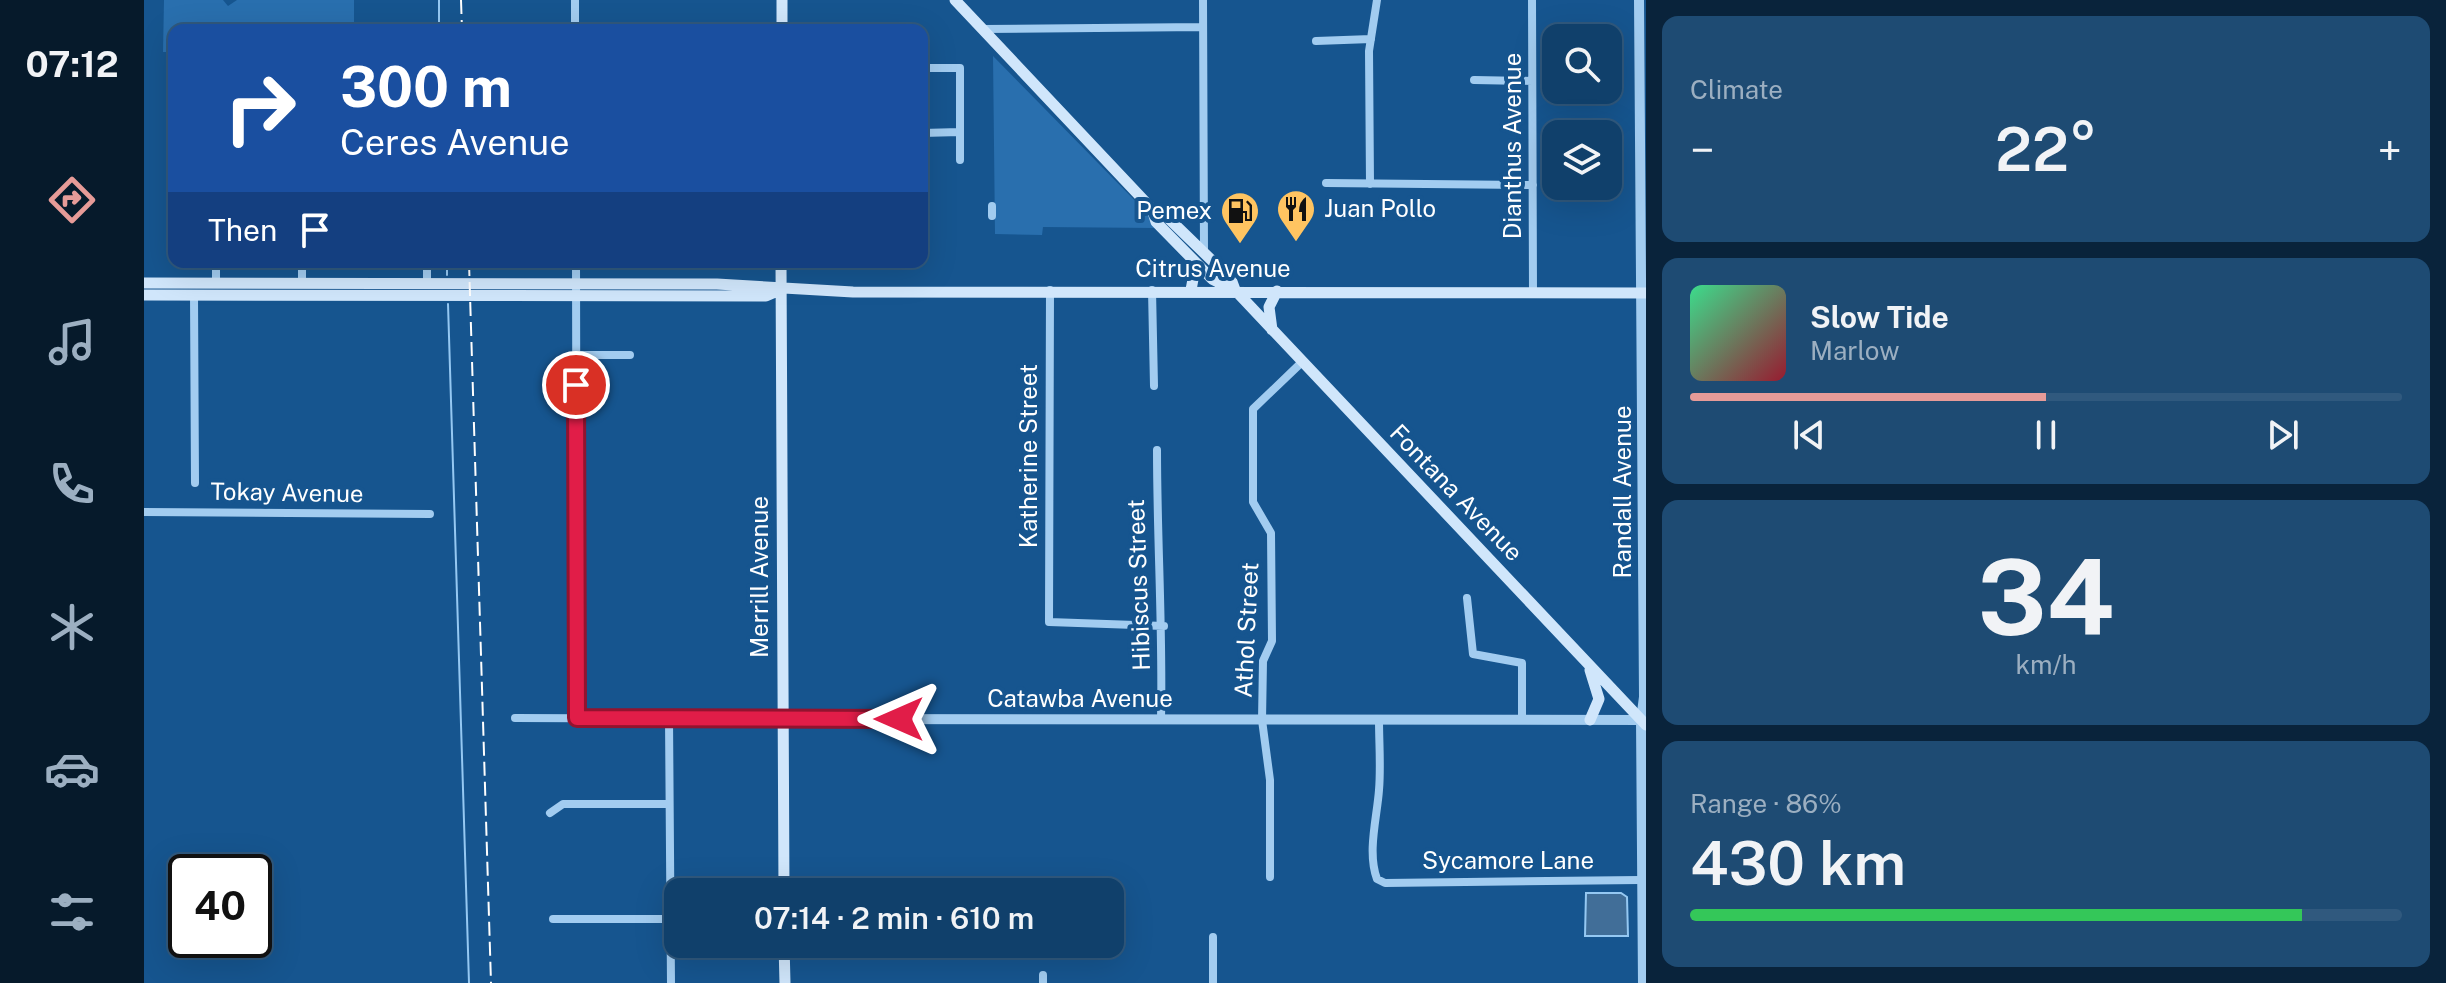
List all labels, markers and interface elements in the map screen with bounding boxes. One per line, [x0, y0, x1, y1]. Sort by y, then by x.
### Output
map controls [1542, 24, 1622, 200]
button: search [1542, 24, 1622, 104]
text: 07:12 [25, 43, 119, 85]
street label: Dianthus Avenue [1498, 53, 1526, 239]
text: 300 m [340, 54, 512, 120]
icon: right [208, 56, 312, 160]
text: Climate [1690, 74, 1783, 105]
text: 22° [1995, 114, 2097, 185]
button: layers [1542, 120, 1622, 200]
text: Ceres Avenue [340, 121, 570, 163]
text: − [1690, 124, 1714, 176]
text: + [2378, 124, 2402, 176]
icon: directions [44, 172, 100, 228]
restaurant icon: Juan Pollo [1275, 188, 1317, 243]
fuel station icon: Pemex [1219, 190, 1261, 245]
place label: Juan Pollo [1324, 194, 1436, 222]
place label: Pemex [1136, 196, 1212, 224]
icon: arrive [293, 208, 337, 252]
text: Then [208, 212, 277, 248]
street label: Citrus Avenue [1135, 254, 1291, 282]
text: Slow Tide [1810, 299, 1949, 335]
icon: music [44, 314, 100, 370]
text: Marlow [1810, 335, 1900, 366]
pin [542, 351, 610, 419]
icon: arrive [554, 363, 598, 407]
street label: Katherine Street [1014, 364, 1042, 548]
street label: Randall Avenue [1608, 405, 1636, 579]
icon: previous [1787, 413, 1831, 457]
icon: pause [2024, 413, 2068, 457]
icon: next [2261, 413, 2305, 457]
street label: Fontana Avenue [1385, 418, 1529, 566]
icon: phone [44, 456, 100, 512]
street label: Tokay Avenue [210, 477, 364, 507]
street label: Merrill Avenue [745, 496, 773, 658]
street label: Hibiscus Street [1121, 499, 1155, 671]
text: 34 [1977, 536, 2115, 658]
street label: Athol Street [1228, 561, 1264, 698]
icon: climate [44, 599, 100, 655]
text: km/h [2015, 649, 2077, 680]
position arrow [857, 677, 941, 761]
street label: Catawba Avenue [987, 684, 1173, 712]
icon: car [44, 741, 100, 797]
text: Range · 86% [1690, 788, 1842, 819]
text: 430 km [1690, 828, 1906, 899]
street label: Sycamore Lane [1422, 846, 1594, 874]
speed limit sign: 40 [168, 854, 272, 958]
icon: filters [44, 884, 100, 940]
text: 07:14 · 2 min · 610 m [754, 900, 1034, 936]

